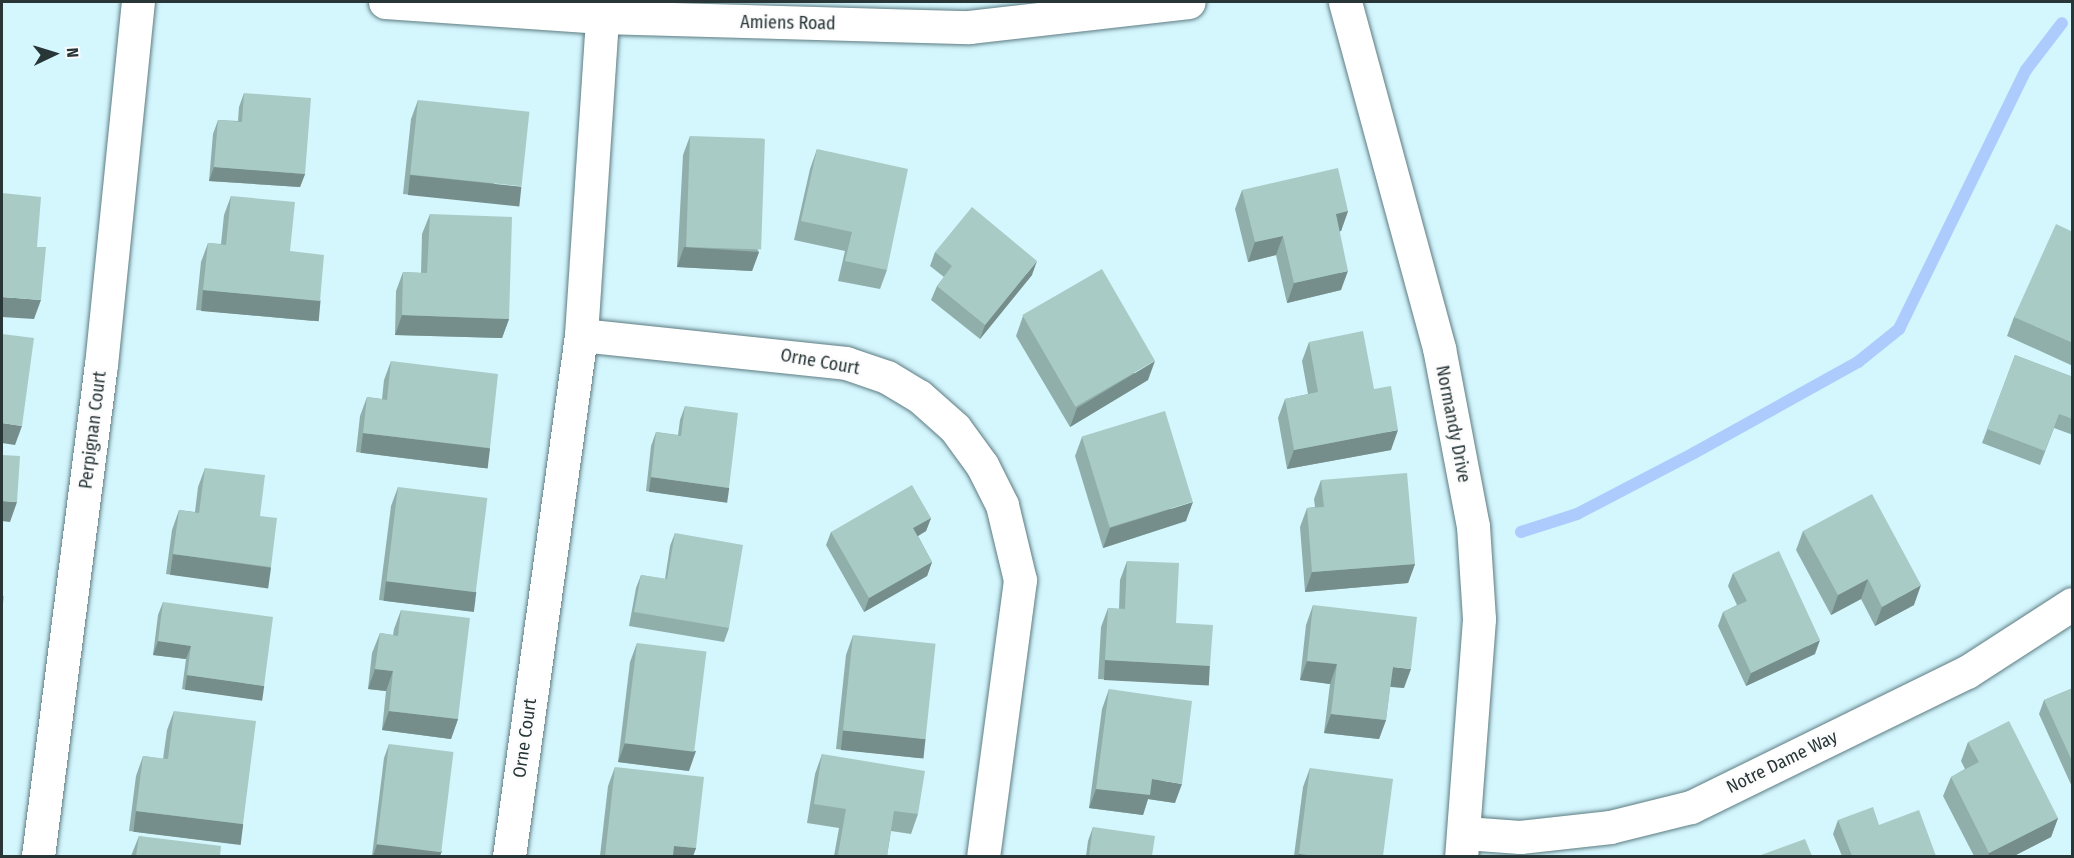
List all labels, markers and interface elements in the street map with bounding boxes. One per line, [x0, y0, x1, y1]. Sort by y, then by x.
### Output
street label: Amiens Road [740, 11, 836, 35]
north arrow [24, 24, 84, 84]
text: N [63, 47, 82, 58]
street label: Orne Court [779, 344, 861, 380]
street label: Normandy Drive [1431, 364, 1475, 484]
street label: Perpignan Court [75, 370, 111, 490]
street label: Orne Court [509, 697, 541, 779]
street label: Notre Dame Way [1723, 726, 1841, 798]

